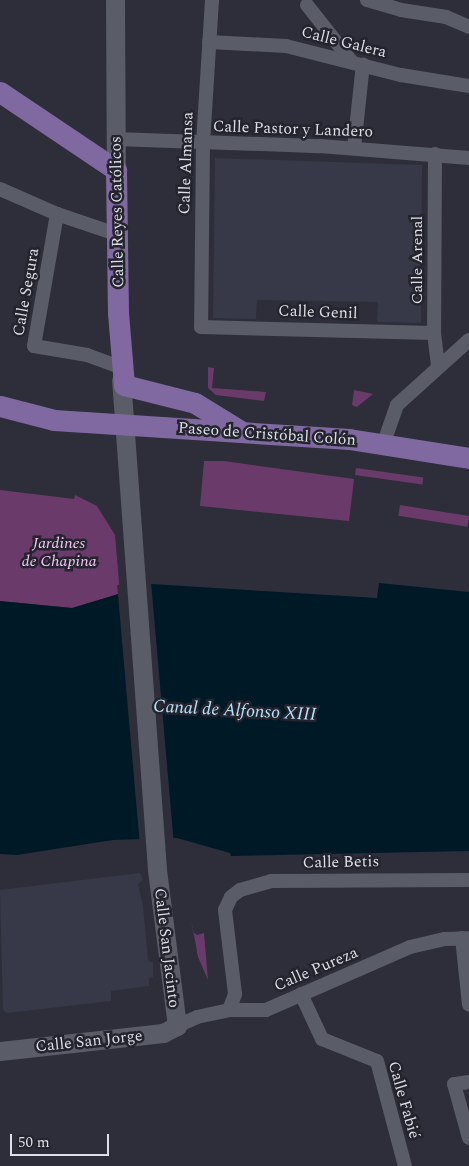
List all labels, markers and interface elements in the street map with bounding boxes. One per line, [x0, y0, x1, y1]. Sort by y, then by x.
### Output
street label: Calle Galera [299, 22, 389, 62]
street label: Calle Almansa [175, 111, 197, 215]
street label: Calle Pastor y Landero [213, 117, 373, 141]
street label: Calle Reyes Católicos [106, 136, 128, 288]
street label: Calle Arenal [407, 216, 427, 304]
street label: Calle Segura [9, 246, 43, 338]
street label: Calle Genil [278, 301, 358, 323]
street label: Paseo de Cristóbal Colón [178, 418, 356, 450]
park label: Jardines de Chapina [21, 533, 97, 571]
water label: Canal de Alfonso XIII [153, 696, 317, 726]
street label: Calle Betis [303, 852, 379, 872]
street label: Calle San Jacinto [150, 887, 184, 1009]
street label: Calle Pureza [271, 943, 361, 995]
street label: Calle San Jorge [34, 1026, 144, 1056]
street label: Calle Fabié [384, 1059, 424, 1141]
scale bar [12, 1124, 111, 1156]
text: 50 m [18, 1131, 50, 1154]

